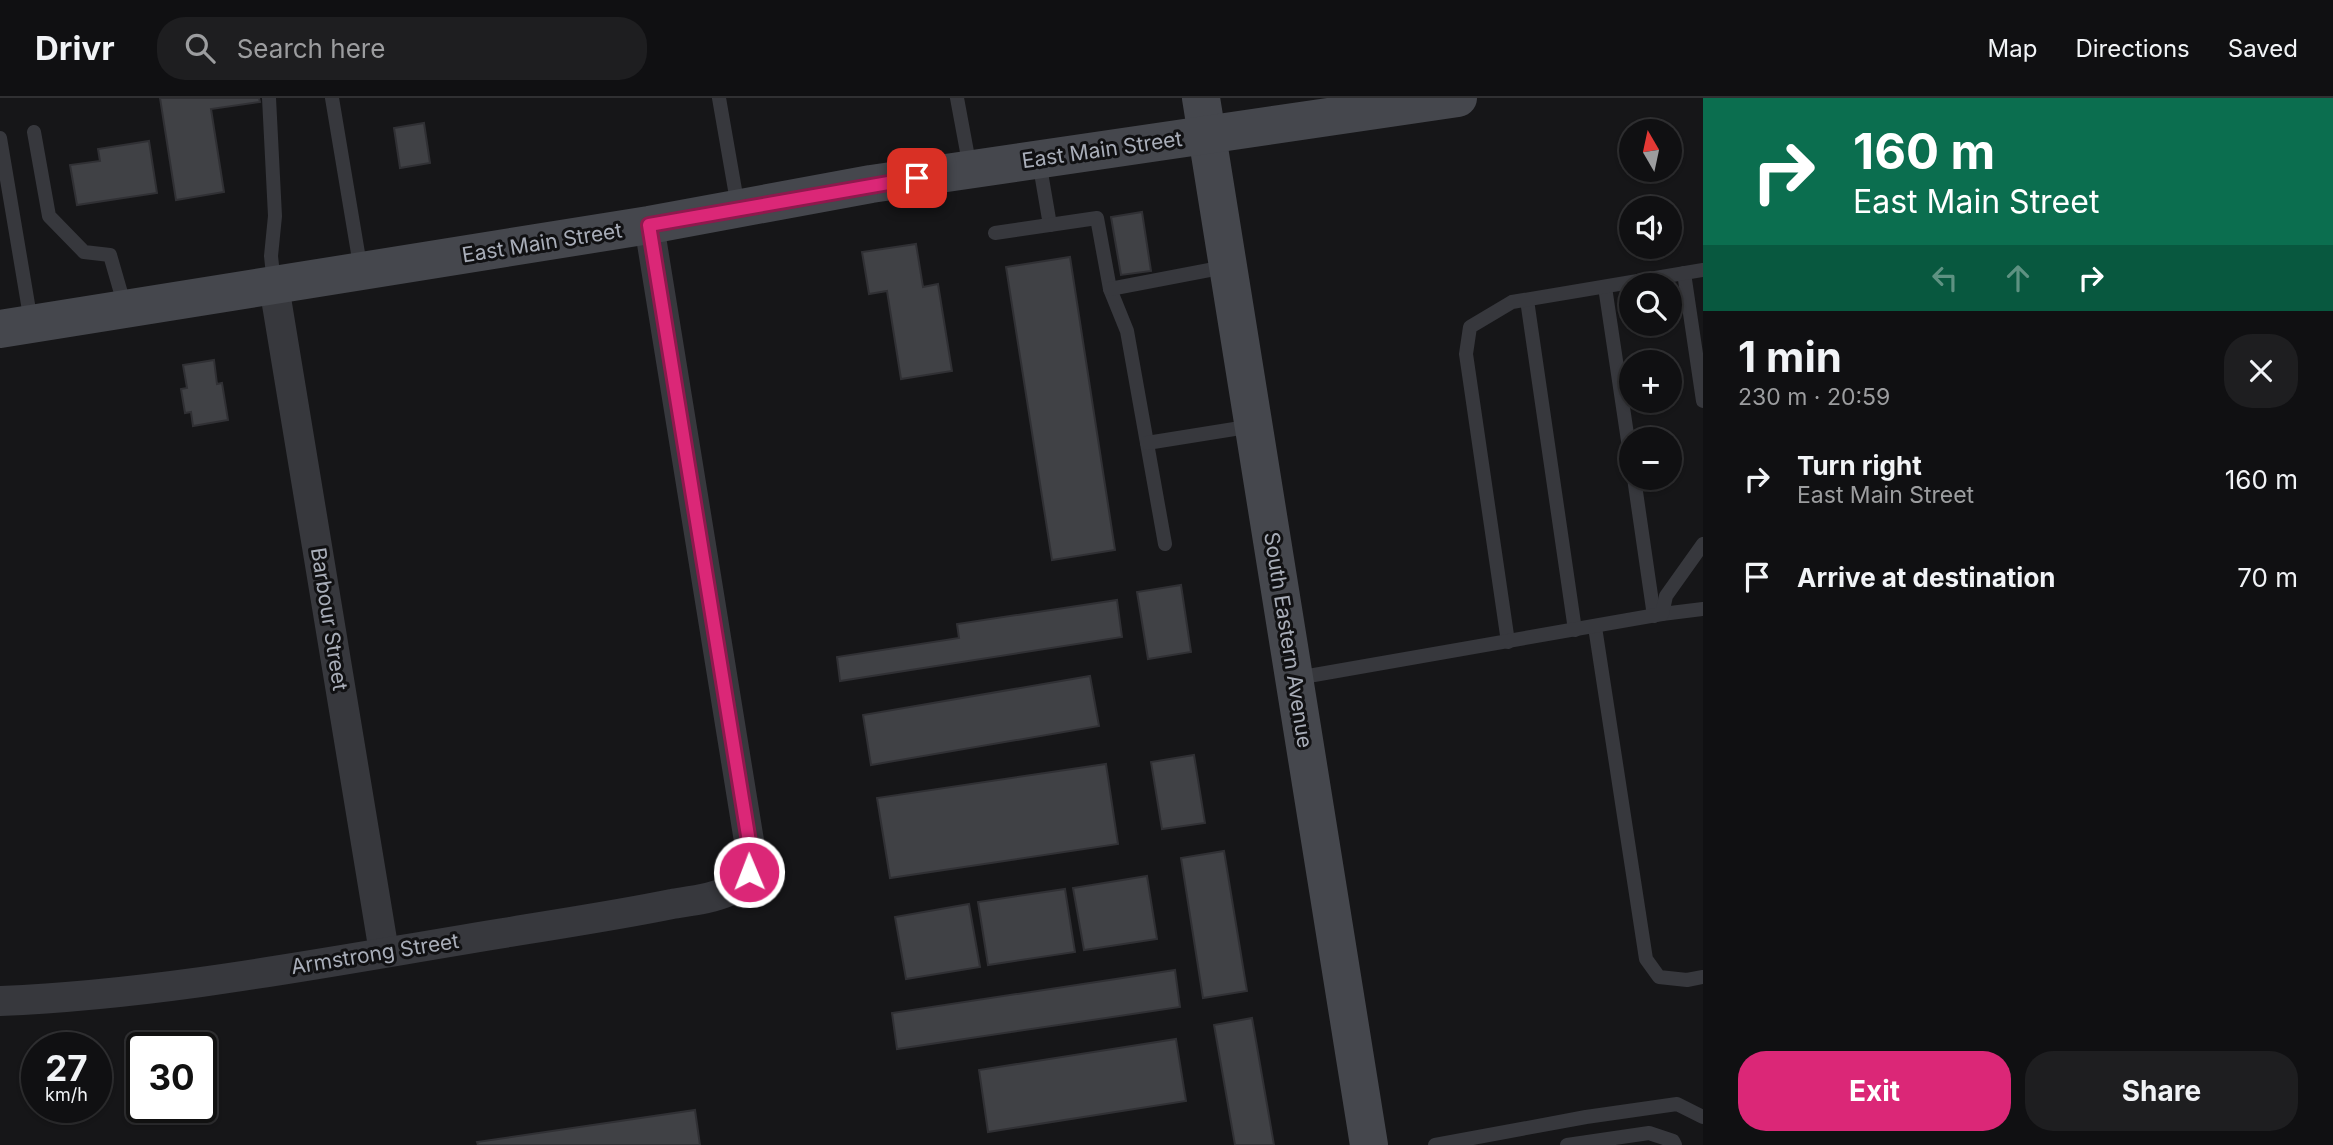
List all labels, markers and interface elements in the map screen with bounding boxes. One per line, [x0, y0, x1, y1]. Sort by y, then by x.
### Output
search box [157, 17, 647, 80]
text: Drivr [35, 28, 115, 68]
icon: search [181, 29, 219, 67]
text: Search here [237, 33, 385, 64]
text: Map [1988, 34, 2037, 63]
text: Directions [2075, 34, 2190, 63]
text: Saved [2228, 34, 2298, 63]
north arrow [1619, 119, 1682, 182]
map controls [1619, 119, 1682, 490]
text: 160 m [1853, 122, 1995, 181]
street label: East Main Street [1020, 126, 1184, 173]
icon: right [1738, 126, 1829, 217]
pin [887, 148, 947, 208]
icon: arrive [898, 159, 936, 197]
text: East Main Street [1853, 182, 2099, 221]
button: sound [1619, 196, 1682, 259]
street label: East Main Street [460, 217, 624, 268]
icon: left [1926, 259, 1964, 297]
icon: ahead [1999, 259, 2037, 297]
icon: right [2072, 259, 2110, 297]
button: search [1619, 273, 1682, 336]
text: 1 min [1738, 331, 1842, 382]
button: close [2224, 334, 2298, 408]
button: + [1619, 350, 1682, 413]
text: 230 m · 20:59 [1738, 383, 1890, 411]
button: − [1619, 427, 1682, 490]
text: Turn right [1797, 450, 1922, 481]
icon: right [1738, 460, 1776, 498]
text: 160 m [2225, 464, 2298, 495]
text: East Main Street [1797, 481, 1974, 509]
street label: South Eastern Avenue [1259, 530, 1318, 750]
street label: Barbour Street [306, 546, 353, 692]
icon: arrive [1738, 558, 1776, 596]
text: Arrive at destination [1797, 562, 2056, 593]
text: 70 m [2237, 562, 2298, 593]
position arrow [712, 835, 786, 909]
street label: Armstrong Street [289, 928, 461, 979]
speed limit sign: 30 [126, 1032, 217, 1123]
text: 27 [45, 1047, 88, 1089]
button: Exit [1738, 1051, 2011, 1131]
button: Share [2025, 1051, 2298, 1131]
text: km/h [45, 1084, 88, 1105]

